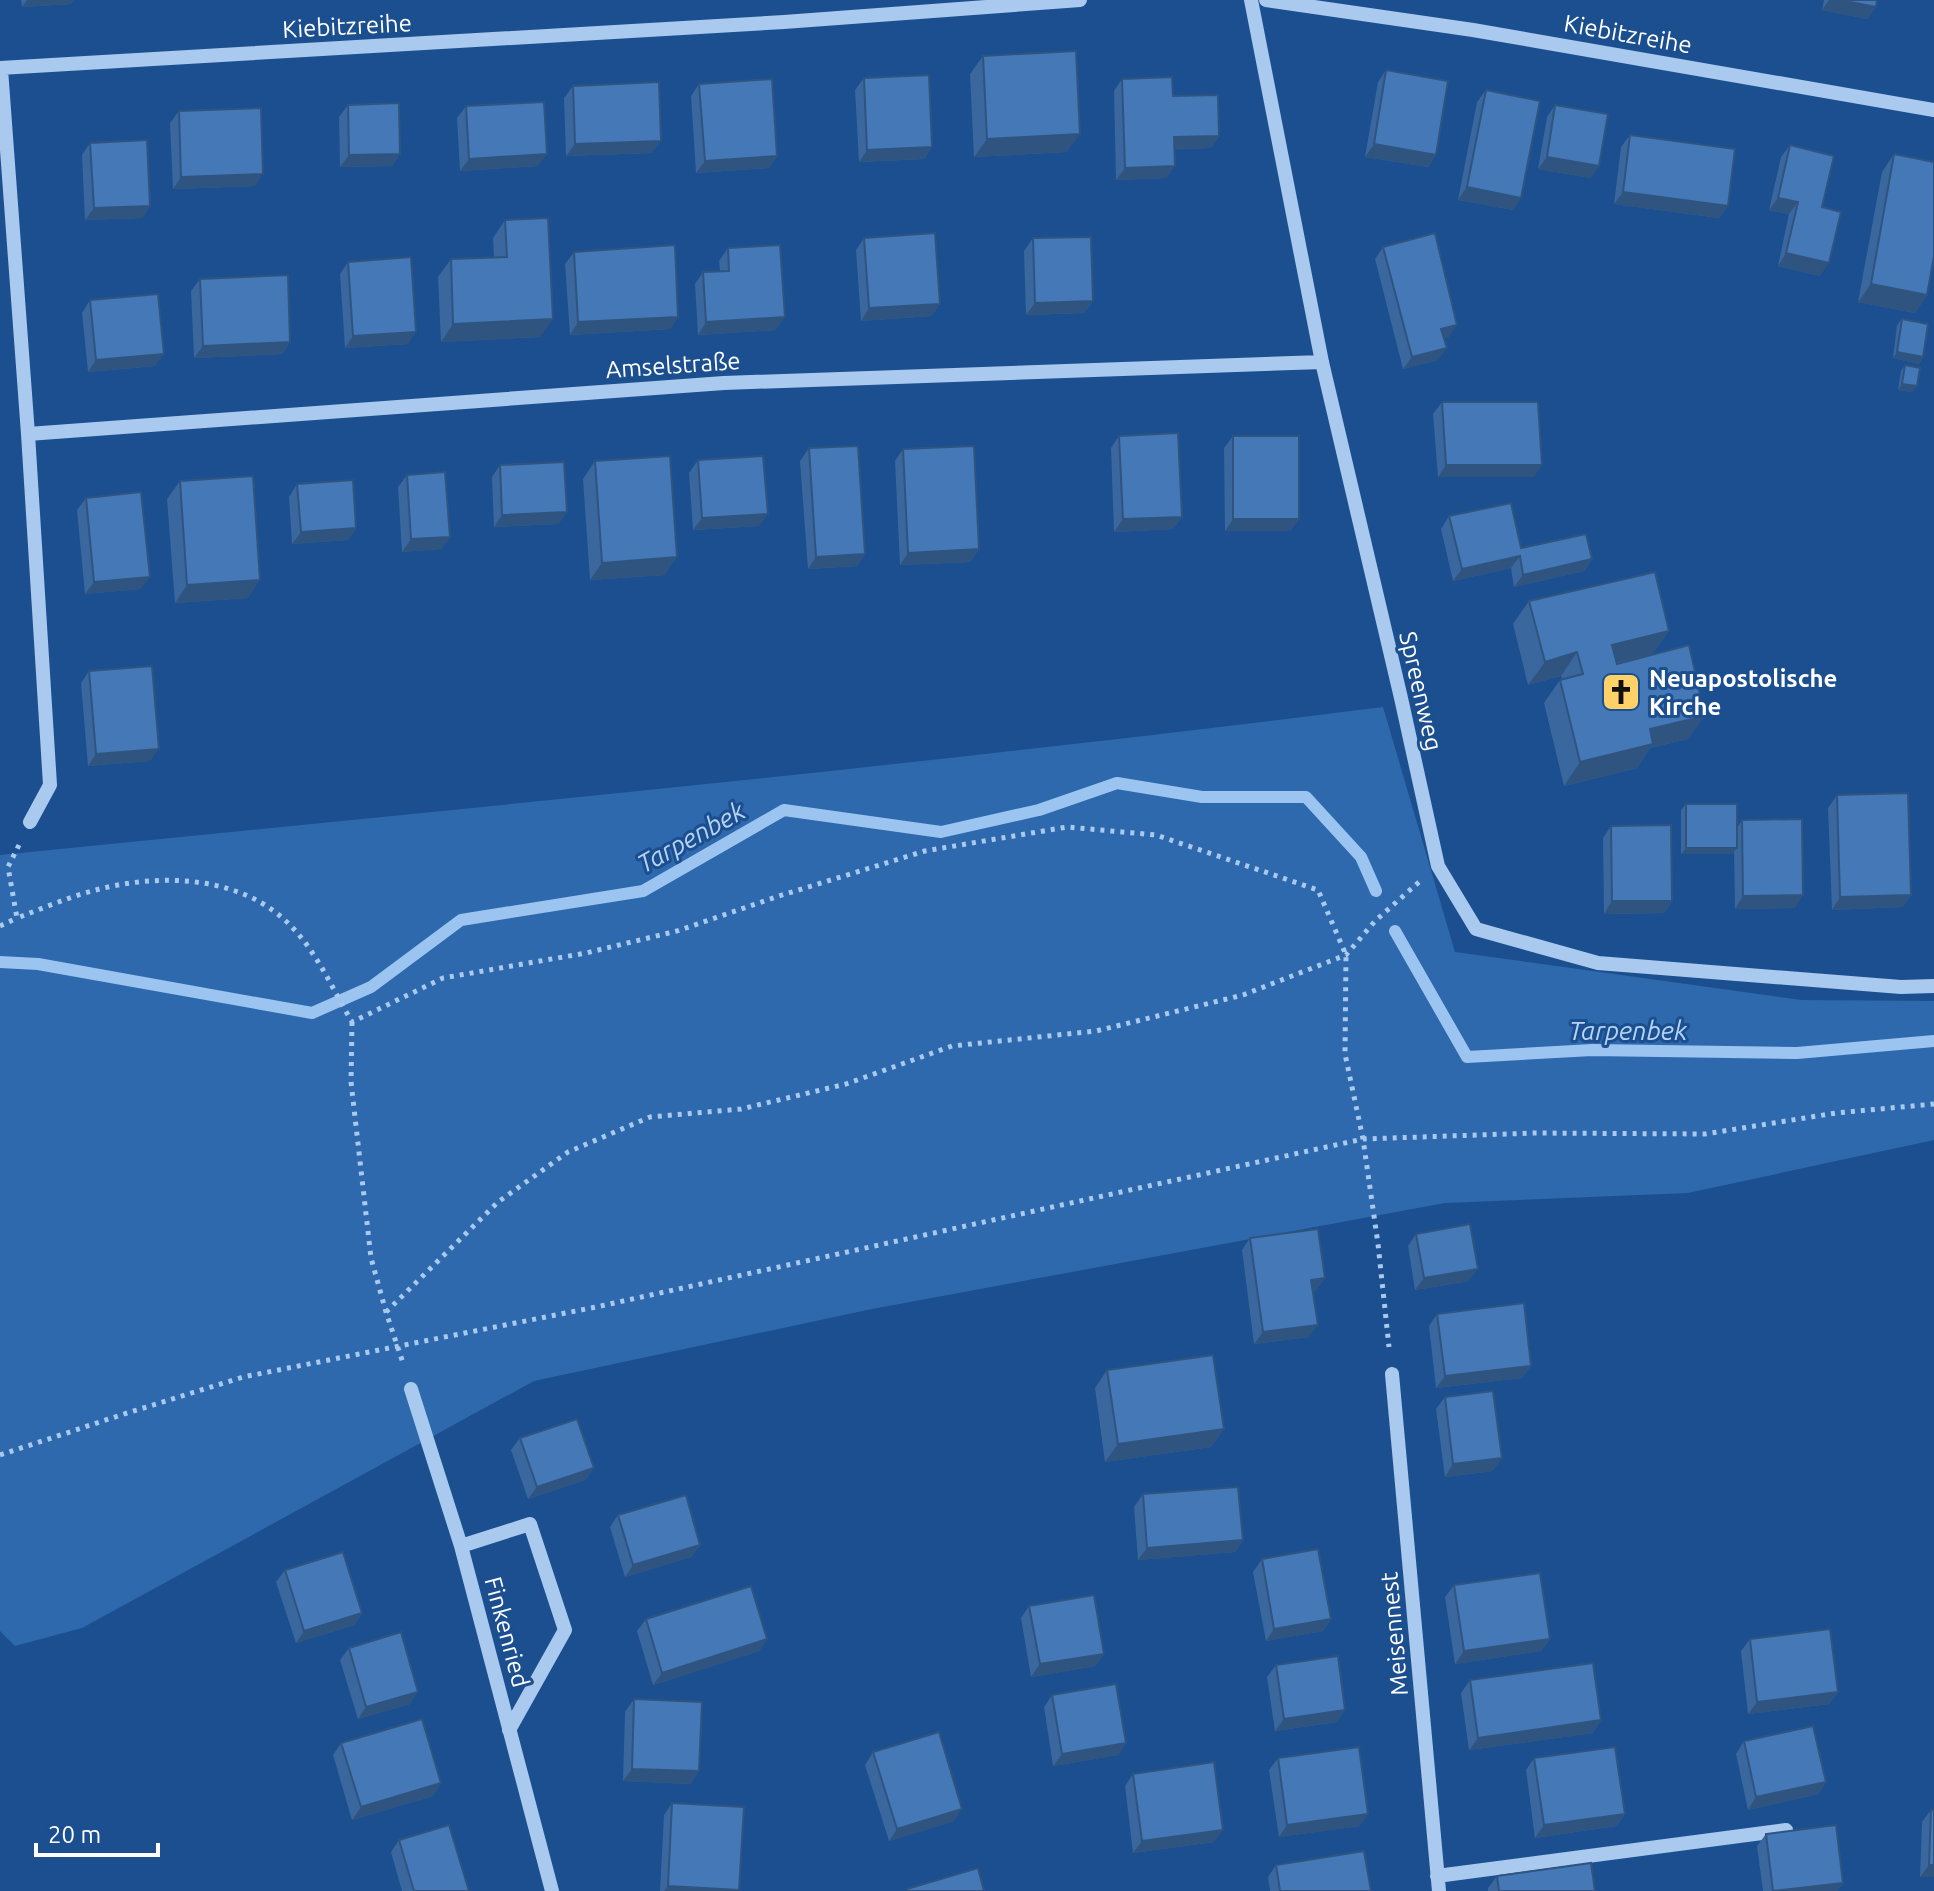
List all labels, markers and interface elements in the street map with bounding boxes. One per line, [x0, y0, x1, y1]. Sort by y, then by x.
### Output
street label: Kiebitzreihe [282, 9, 412, 43]
street label: Kiebitzreihe [1562, 9, 1694, 59]
street label: Amselstraße [605, 347, 741, 383]
street label: Spreenweg [1394, 629, 1448, 753]
place label: Neuapostolische Kirche [1649, 665, 1837, 720]
church icon: Neuapostolische Kirche [1600, 671, 1642, 713]
water label: Tarpenbek [632, 795, 750, 878]
water label: Tarpenbek [1569, 1016, 1688, 1045]
street label: Meisennest [1375, 1570, 1413, 1697]
street label: Finkenried [479, 1574, 535, 1690]
scale bar [36, 1807, 158, 1857]
text: 20 m [48, 1821, 101, 1848]

